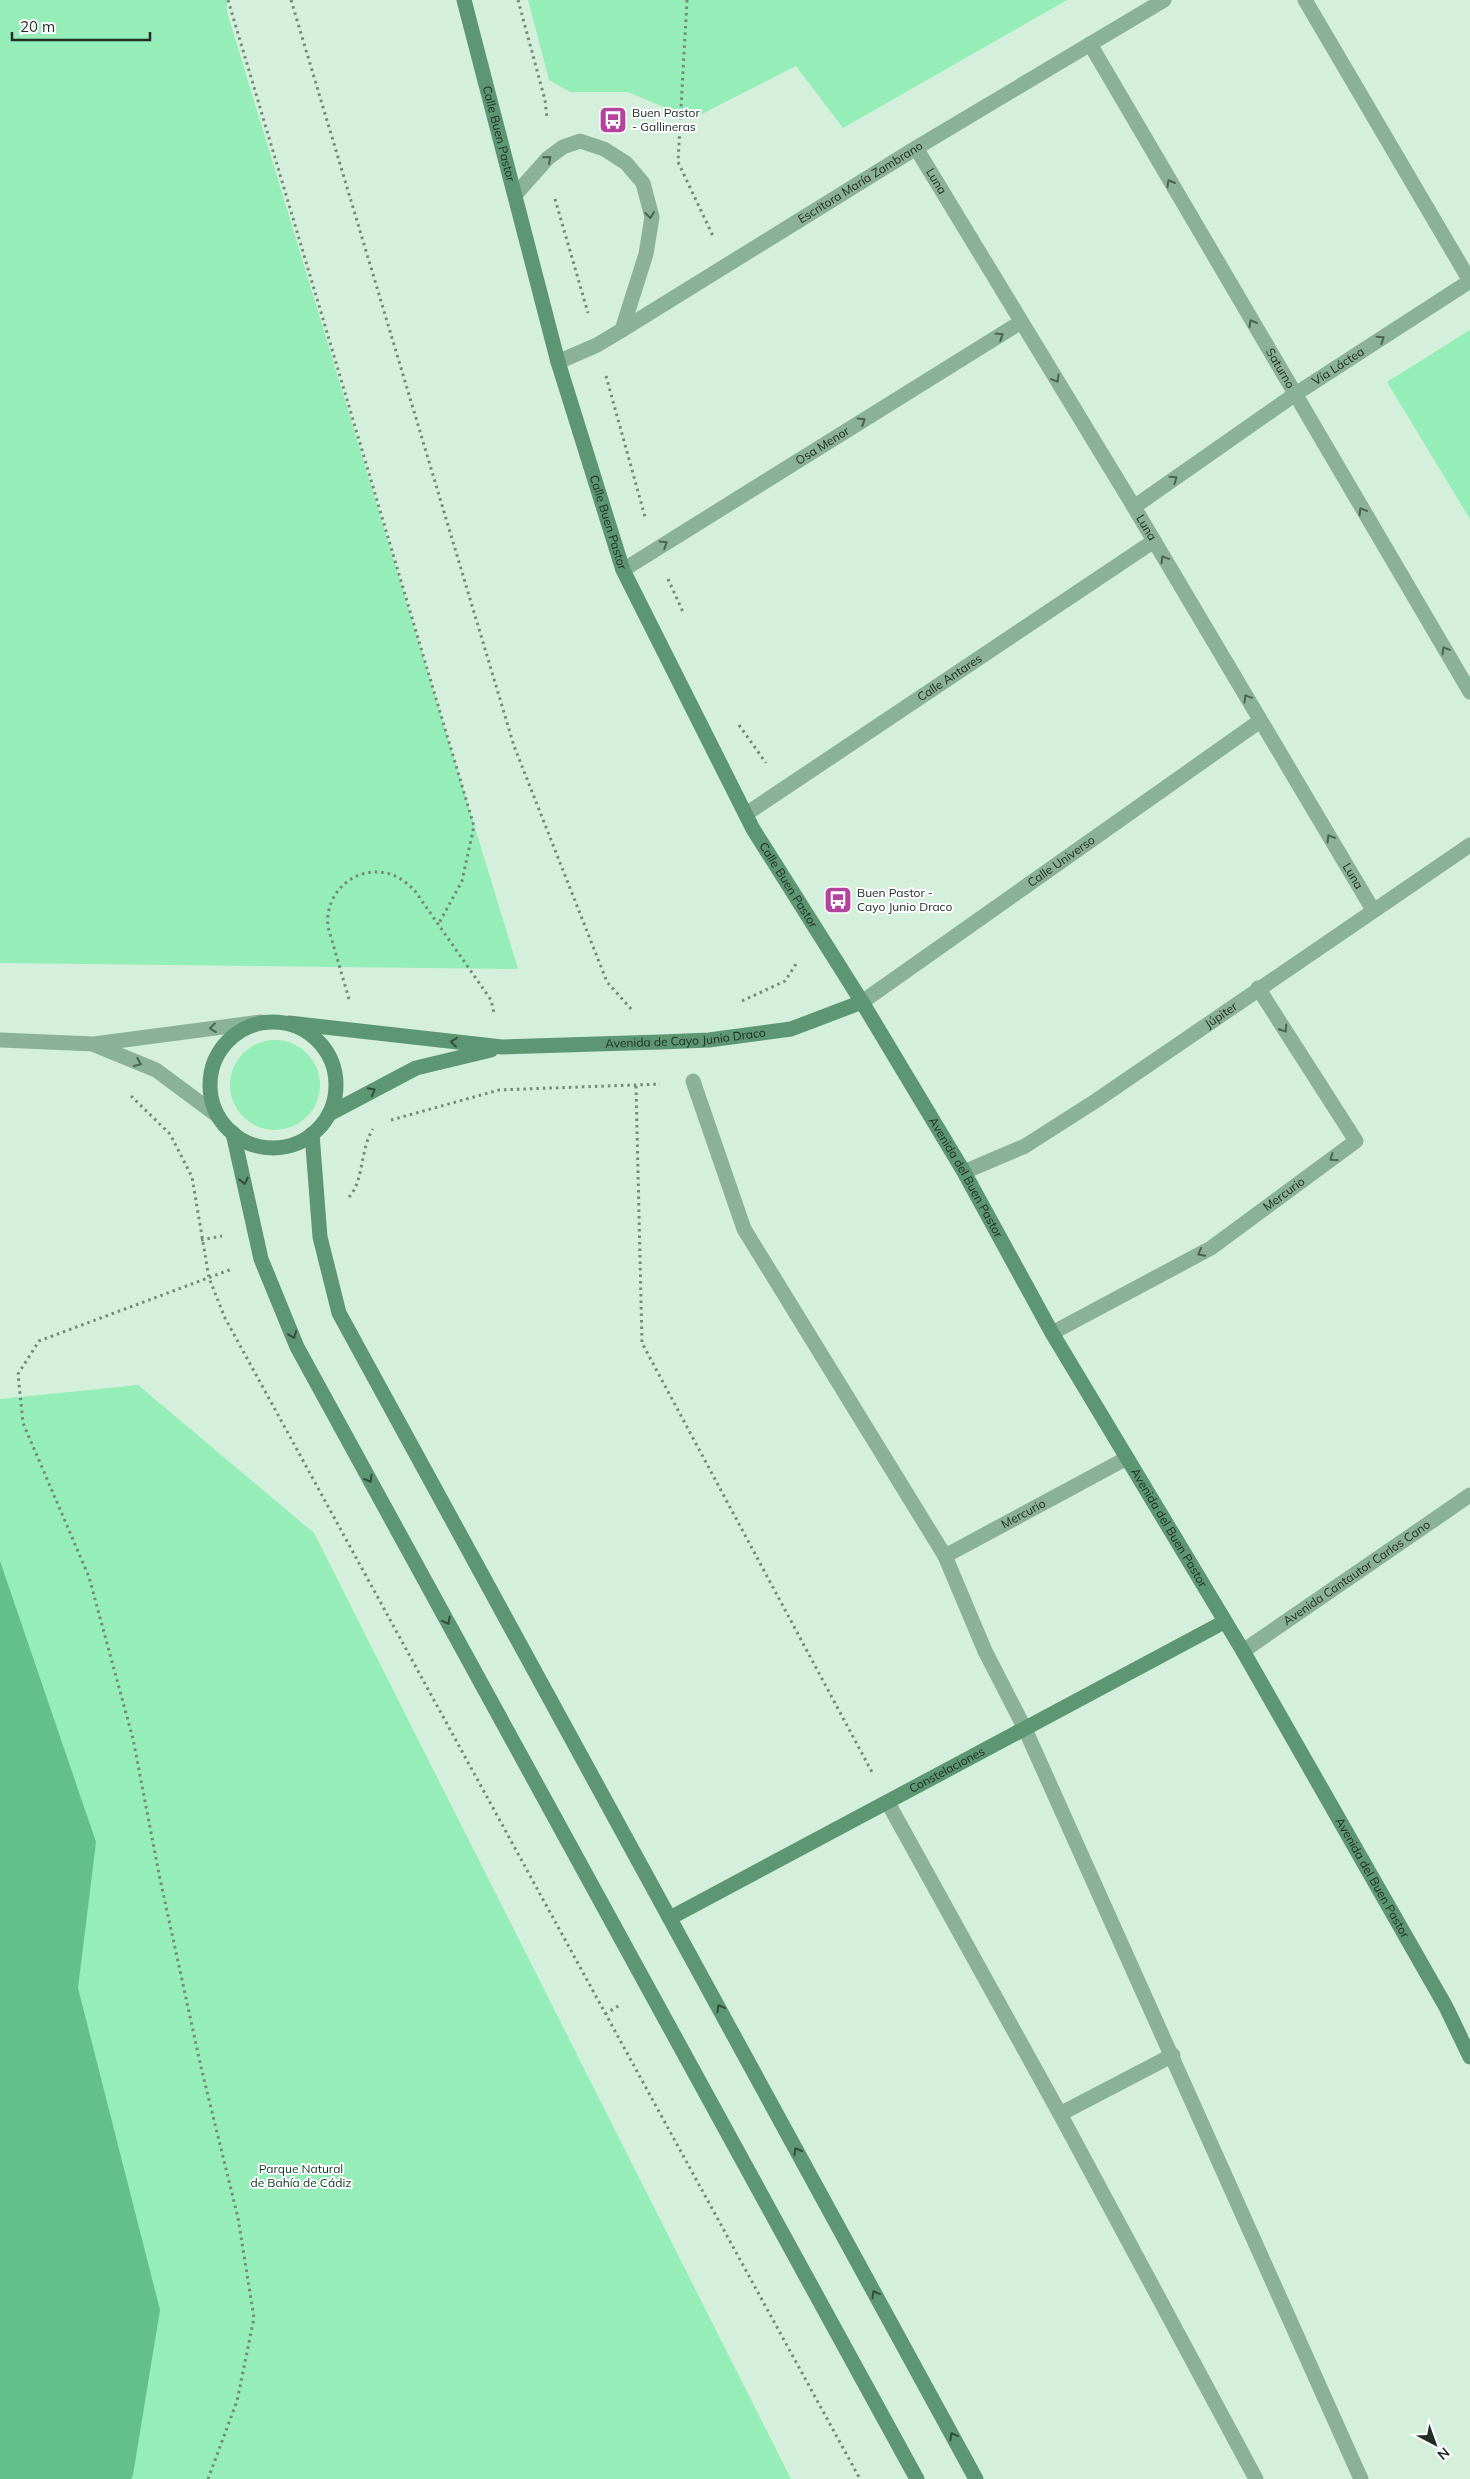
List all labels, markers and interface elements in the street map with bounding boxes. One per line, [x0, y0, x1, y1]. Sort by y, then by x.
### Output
scale bar [12, 10, 150, 42]
text: 20 m [20, 17, 55, 36]
street label: Calle Buen Pastor [480, 84, 519, 184]
bus stop icon: Buen Pastor - Gallineras [598, 105, 628, 135]
place label: Buen Pastor - Gallineras [632, 105, 700, 134]
street label: Escritora María Zambrano [795, 138, 925, 226]
one-way arrow [542, 156, 551, 165]
street label: Luna [923, 165, 950, 197]
one-way arrow [1167, 179, 1177, 188]
one-way arrow [644, 211, 655, 219]
one-way arrow [1248, 319, 1258, 328]
one-way arrow [994, 332, 1003, 342]
one-way arrow [1375, 336, 1385, 345]
street label: Vía Láctea [1309, 344, 1367, 388]
street label: Saturno [1263, 345, 1298, 391]
one-way arrow [1049, 373, 1059, 382]
one-way arrow [856, 418, 865, 428]
street label: Osa Menor [792, 423, 852, 468]
street label: Calle Buen Pastor [587, 473, 631, 572]
one-way arrow [1168, 476, 1178, 485]
one-way arrow [1359, 507, 1369, 516]
street label: Luna [1133, 512, 1160, 543]
one-way arrow [659, 541, 668, 551]
one-way arrow [1161, 555, 1171, 564]
one-way arrow [1442, 647, 1452, 656]
street label: Calle Antares [914, 650, 985, 704]
one-way arrow [1244, 695, 1254, 704]
street label: Calle Universo [1024, 832, 1098, 890]
one-way arrow [1327, 835, 1337, 844]
street label: Calle Buen Pastor [756, 839, 822, 931]
street label: Luna [1340, 860, 1367, 891]
bus stop icon: Buen Pastor - Cayo Junio Draco [823, 885, 853, 915]
place label: Buen Pastor - Cayo Junio Draco [857, 885, 952, 914]
street label: Júpiter [1202, 998, 1240, 1031]
one-way arrow [209, 1023, 217, 1033]
one-way arrow [1278, 1023, 1288, 1032]
street label: Avenida de Cayo Junio Draco [605, 1024, 767, 1051]
one-way arrow [450, 1037, 458, 1048]
one-way arrow [134, 1057, 142, 1067]
one-way arrow [367, 1087, 376, 1097]
street label: Avenida del Buen Pastor [926, 1114, 1007, 1241]
one-way arrow [1330, 1153, 1339, 1161]
street label: Mercurio [1260, 1173, 1308, 1214]
one-way arrow [238, 1177, 249, 1185]
one-way arrow [1197, 1247, 1206, 1257]
one-way arrow [287, 1331, 297, 1339]
street label: Avenida del Buen Pastor [1128, 1465, 1211, 1590]
one-way arrow [363, 1473, 373, 1482]
street label: Mercurio [998, 1495, 1048, 1531]
street label: Avenida Cantautor Carlos Cano [1280, 1516, 1433, 1628]
one-way arrow [441, 1616, 451, 1625]
street label: Constelaciones [906, 1743, 987, 1796]
street label: Avenida del Buen Pastor [1332, 1815, 1413, 1941]
one-way arrow [716, 2004, 726, 2013]
one-way arrow [794, 2147, 804, 2156]
park label: Parque Natural de Bahía de Cádiz [251, 2161, 352, 2190]
one-way arrow [871, 2290, 881, 2299]
north arrow [1410, 2419, 1460, 2469]
one-way arrow [949, 2433, 959, 2442]
text: N [1434, 2444, 1453, 2464]

